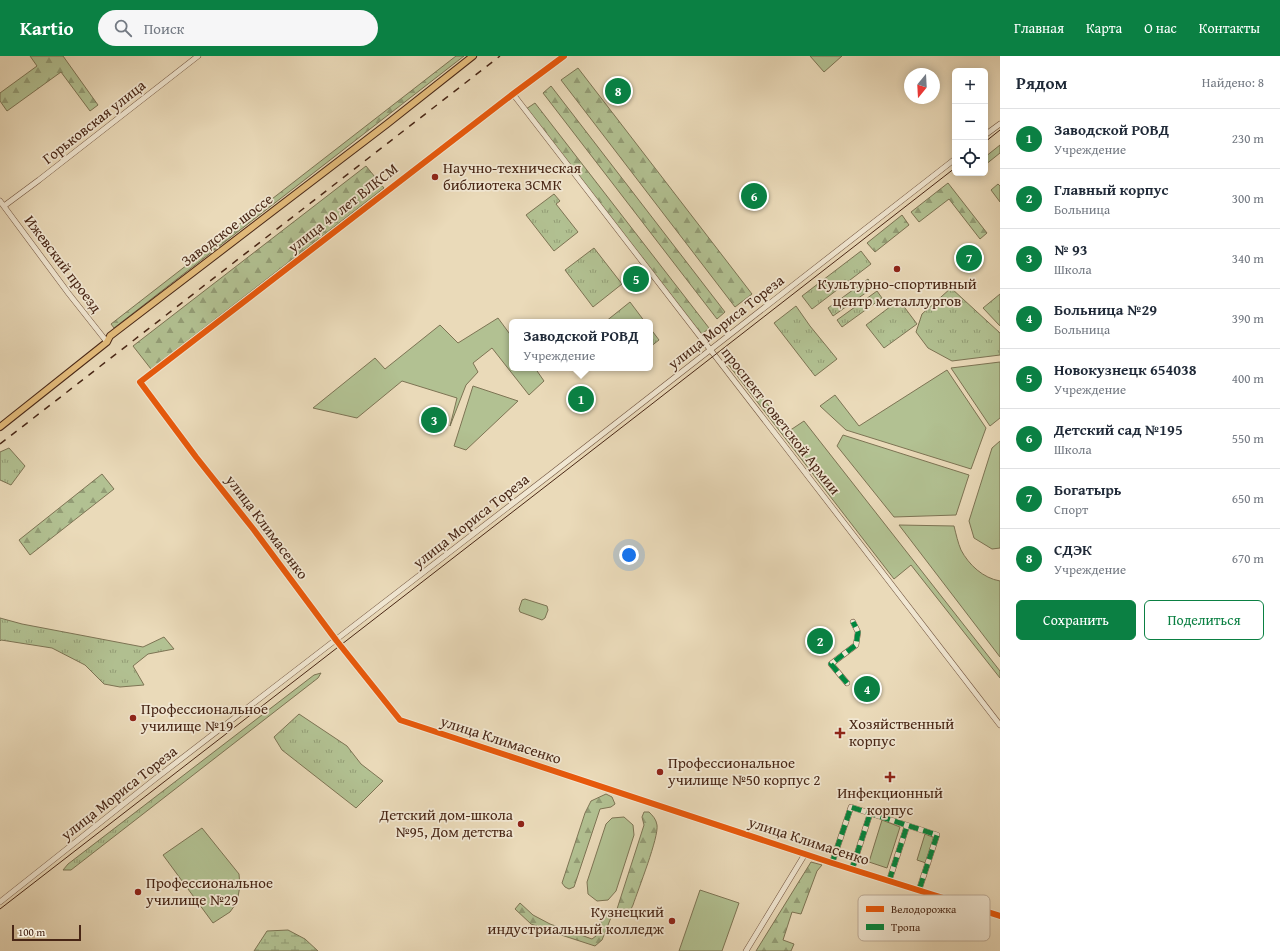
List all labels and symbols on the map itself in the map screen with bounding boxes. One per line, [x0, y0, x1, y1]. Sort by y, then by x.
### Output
north arrow [904, 68, 940, 104]
street label: Горьковская улица [38, 74, 150, 169]
pin: 8 [605, 76, 631, 106]
place label: Научно-техническая библиотека ЗСМК [443, 157, 582, 195]
street label: улица 40 лет ВЛКСМ [282, 158, 402, 258]
marker: Научно-техническая библиотека ЗСМК [430, 172, 440, 182]
pin: 6 [741, 181, 767, 211]
street label: Заводское шоссе [177, 188, 277, 271]
street label: Ижевский проезд [20, 211, 107, 317]
pin: 7 [956, 243, 982, 273]
pin: 5 [623, 264, 649, 294]
marker: Культурно-спортивный центр металлургов [892, 264, 902, 274]
street label: улица Мориса Тореза [662, 269, 789, 374]
place label: Культурно-спортивный центр металлургов [817, 273, 977, 311]
street label: проспект Советской Армии [717, 342, 846, 499]
pin: 1 [568, 384, 594, 414]
pin: 3 [421, 405, 447, 435]
street label: улица Мориса Тореза [407, 468, 534, 573]
street label: улица Климасенко [221, 469, 314, 584]
your location [619, 545, 639, 565]
pin: 2 [807, 626, 833, 656]
pin: 4 [854, 674, 880, 704]
place label: Профессиональное училище №19 [140, 698, 268, 736]
street label: улица Климасенко [437, 710, 565, 769]
marker: Профессиональное училище №19 [128, 713, 138, 723]
place label: Хозяйственный корпус [849, 713, 954, 751]
marker: Хозяйственный корпус [834, 727, 846, 739]
street label: улица Мориса Тореза [55, 740, 182, 845]
place label: Профессиональное училище №50 корпус 2 [667, 752, 820, 790]
marker: Профессиональное училище №50 корпус 2 [655, 767, 665, 777]
marker: Инфекционный корпус [884, 771, 896, 783]
place label: Инфекционный корпус [837, 782, 943, 820]
place label: Детский дом-школа №95, Дом детства [379, 804, 514, 842]
street label: улица Климасенко [745, 811, 873, 870]
marker: Детский дом-школа №95, Дом детства [516, 819, 526, 829]
place label: Профессиональное училище №29 [145, 872, 273, 910]
marker: Профессиональное училище №29 [133, 887, 143, 897]
legend [858, 895, 990, 941]
place label: Кузнецкий индустриальный колледж [488, 901, 664, 939]
text: Велодорожка [891, 901, 957, 917]
marker: Кузнецкий индустриальный колледж [667, 916, 677, 926]
text: Тропа [891, 919, 921, 935]
scale bar [12, 923, 81, 942]

